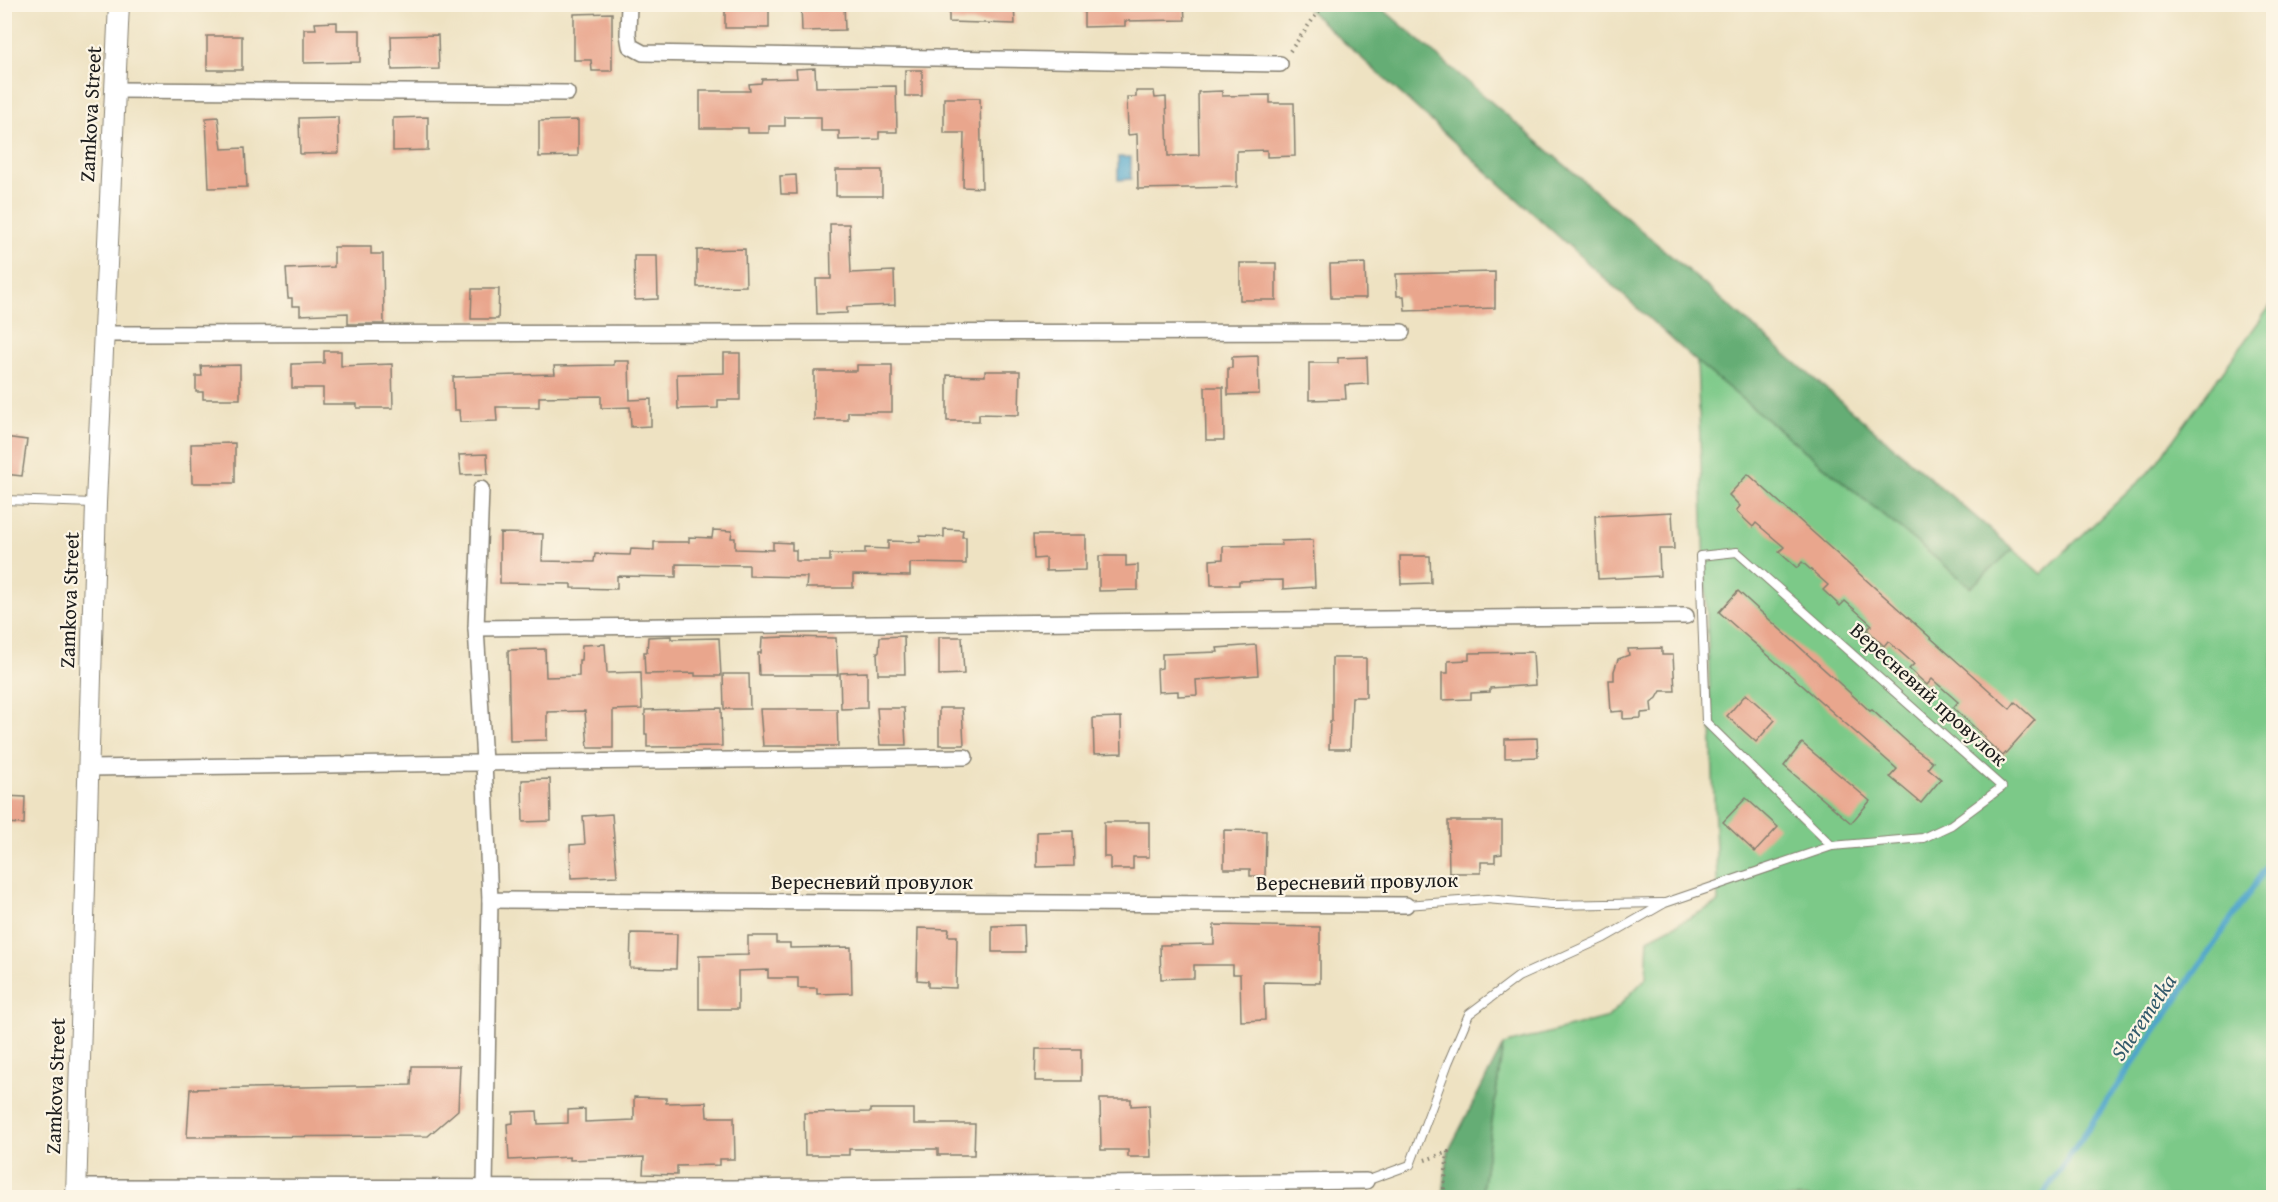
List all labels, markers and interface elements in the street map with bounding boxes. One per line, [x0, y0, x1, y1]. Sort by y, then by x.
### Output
street label: Zamkova Street [71, 44, 109, 183]
street label: Zamkova Street [51, 531, 87, 669]
street label: Вересневий провулок [1843, 615, 2015, 773]
street label: Вересневий провулок [1256, 864, 1458, 898]
street label: Вересневий провулок [771, 866, 973, 897]
water label: Sheremetka [2102, 967, 2184, 1067]
street label: Zamkova Street [37, 1017, 73, 1155]

